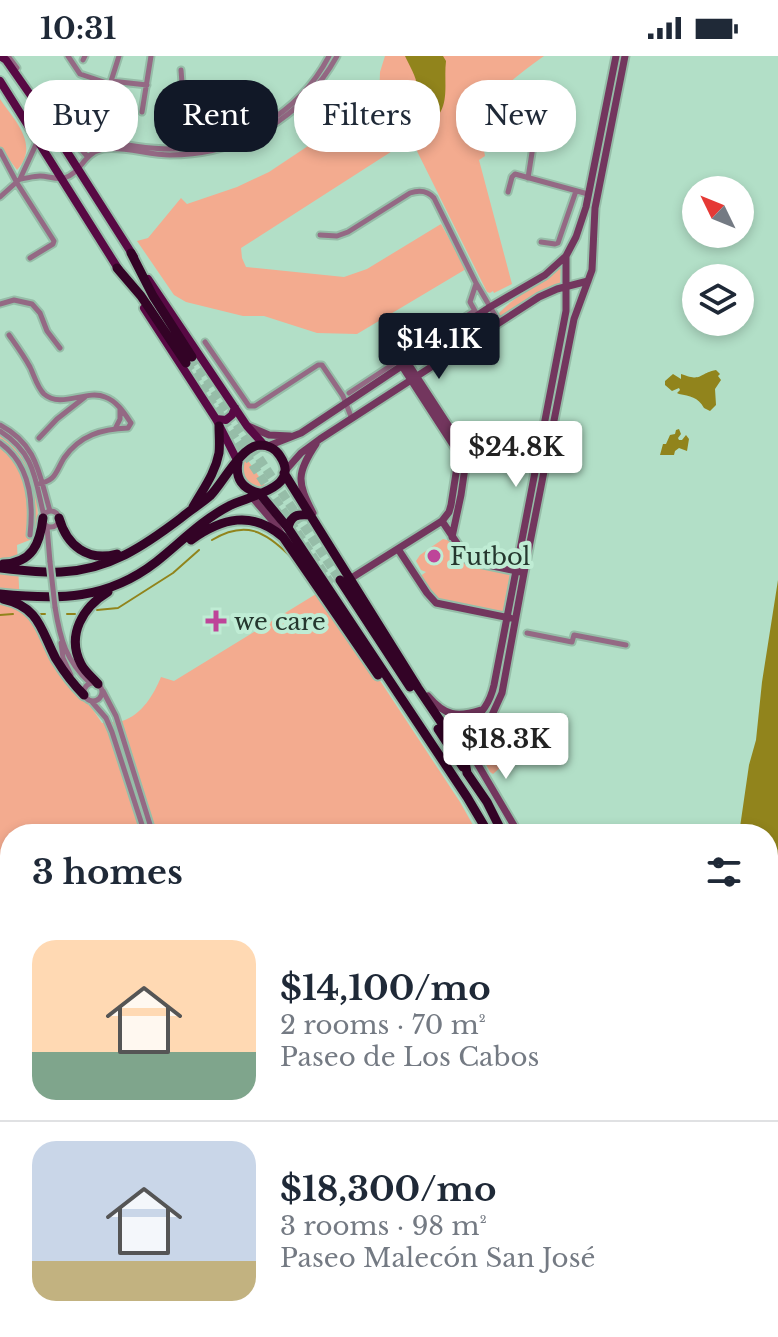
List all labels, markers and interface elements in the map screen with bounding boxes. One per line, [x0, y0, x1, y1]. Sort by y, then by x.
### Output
text: 10:31 [40, 10, 116, 47]
chip: Buy [24, 80, 138, 152]
chip: Rent [154, 80, 278, 152]
chip: Filters [294, 80, 440, 152]
chip: New [456, 80, 576, 152]
north arrow [682, 176, 754, 248]
map controls [682, 176, 754, 336]
button: layers [682, 264, 754, 336]
pin: $14.1K [374, 313, 504, 381]
text: $14.1K [397, 323, 481, 355]
pin: $24.8K [451, 421, 581, 489]
text: $24.8K [468, 431, 564, 463]
place label: Futbol [450, 542, 531, 571]
marker: Futbol [425, 547, 443, 565]
place label: we care [234, 607, 326, 636]
marker: we care [205, 610, 227, 632]
pin: $18.3K [441, 713, 571, 781]
text: $18.3K [461, 723, 551, 755]
icon: filters [702, 850, 746, 894]
text: 3 homes [32, 851, 183, 893]
text: $14,100/mo [280, 967, 491, 1009]
icon: home [96, 972, 192, 1068]
text: 2 rooms · 70 m² [280, 1009, 486, 1041]
text: Paseo de Los Cabos [280, 1041, 539, 1073]
text: $18,300/mo [280, 1168, 496, 1210]
icon: home [96, 1173, 192, 1269]
text: 3 rooms · 98 m² [280, 1210, 487, 1242]
text: Paseo Malecón San José [280, 1242, 595, 1274]

